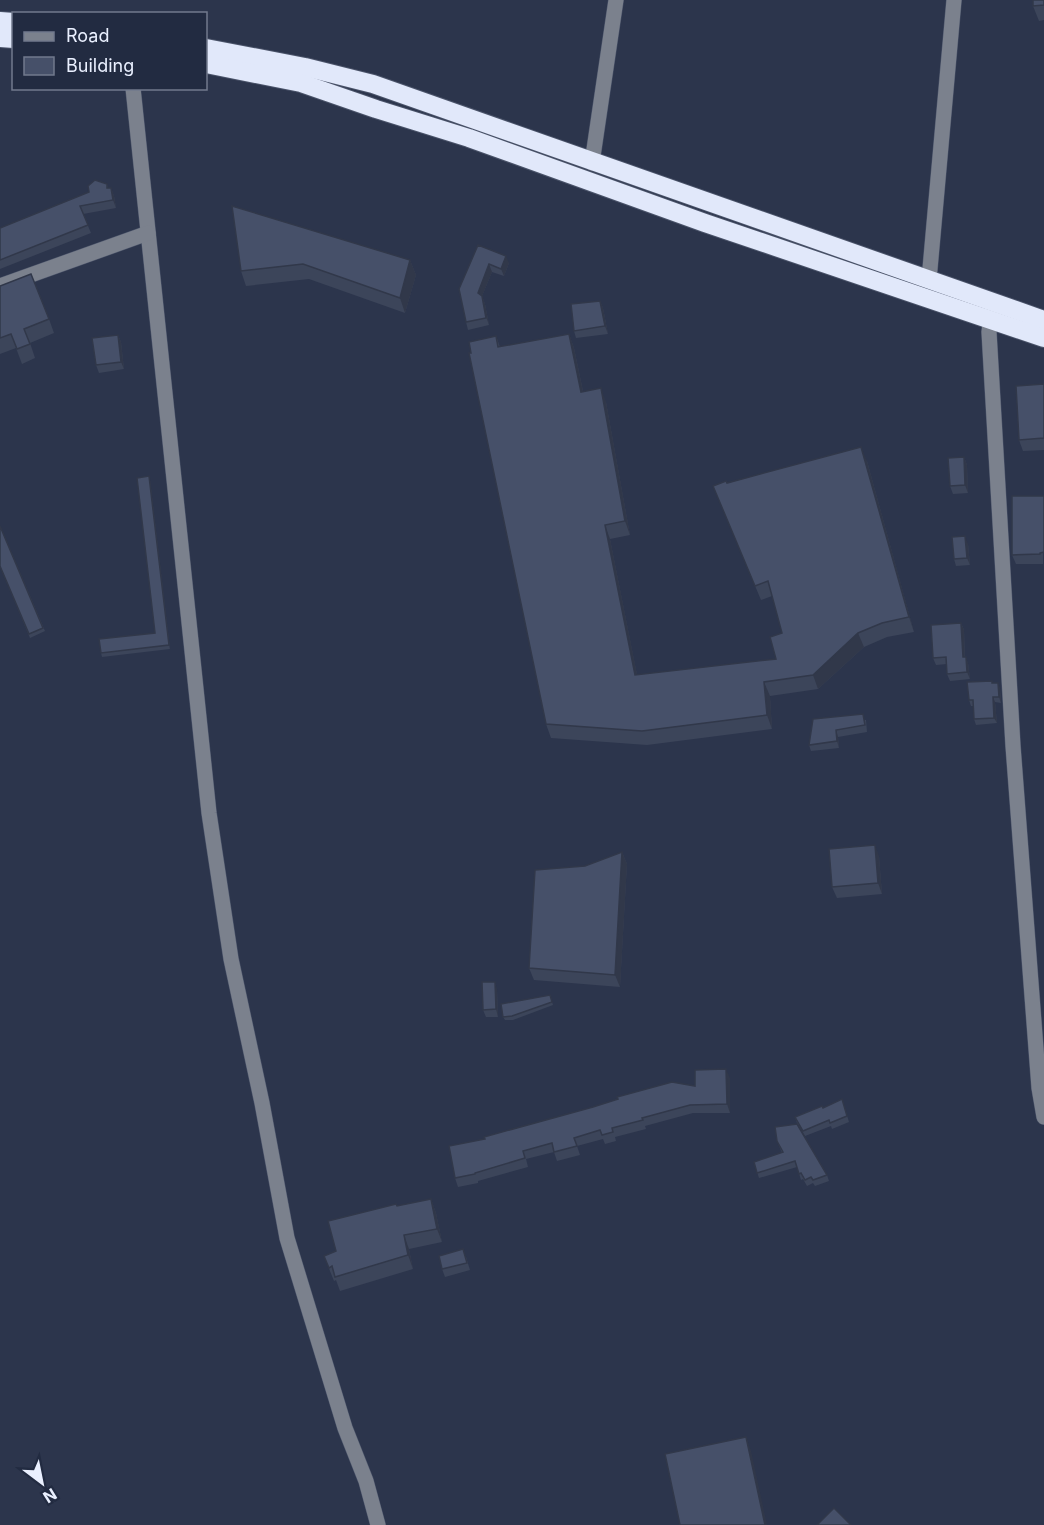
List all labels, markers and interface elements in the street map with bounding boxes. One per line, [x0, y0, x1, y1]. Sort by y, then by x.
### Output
legend [12, 12, 207, 90]
text: Road [66, 25, 109, 46]
text: Building [66, 55, 134, 76]
north arrow [12, 1453, 72, 1513]
text: N [39, 1484, 60, 1507]

